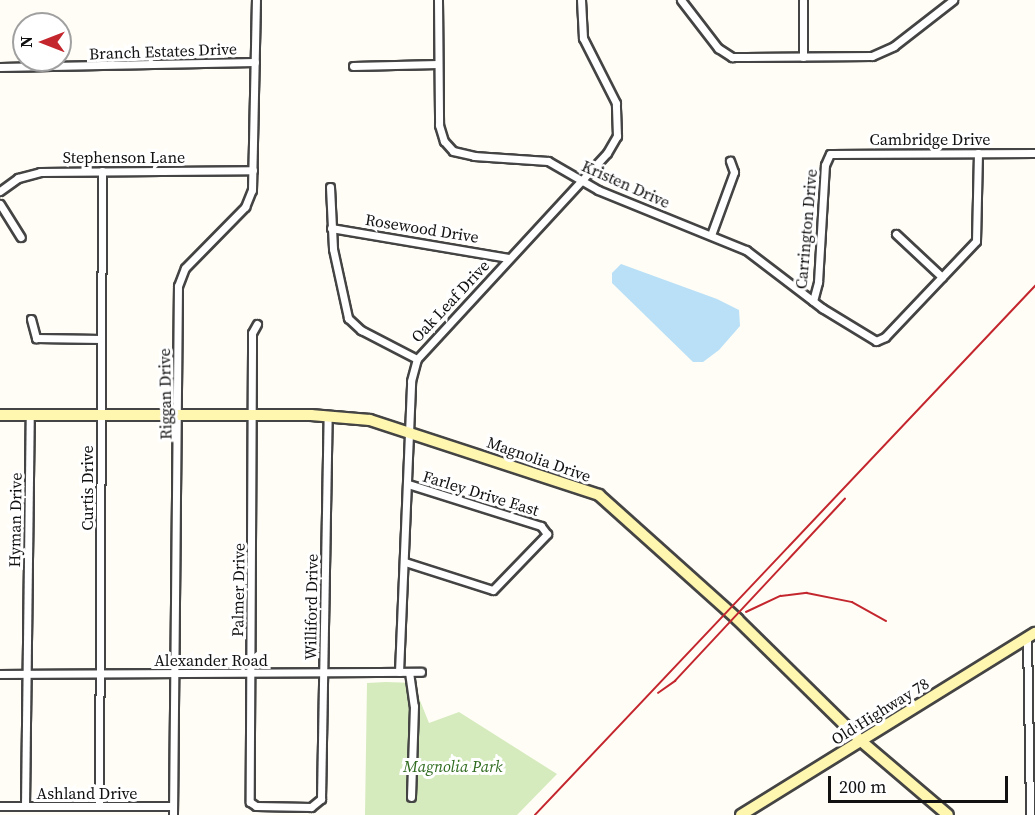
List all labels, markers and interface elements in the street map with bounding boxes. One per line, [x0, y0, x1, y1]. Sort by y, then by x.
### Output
north arrow [12, 12, 72, 72]
text: N [15, 36, 37, 48]
street label: Branch Estates Drive [89, 39, 237, 63]
street label: Cambridge Drive [870, 129, 990, 149]
street label: Stephenson Lane [63, 147, 185, 167]
street label: Kristen Drive [579, 156, 673, 212]
street label: Carrington Drive [791, 168, 821, 290]
street label: Rosewood Drive [364, 210, 480, 246]
street label: Oak Leaf Drive [407, 256, 493, 346]
street label: Riggan Drive [155, 348, 175, 440]
street label: Magnolia Drive [484, 432, 594, 486]
street label: Curtis Drive [77, 445, 97, 531]
street label: Farley Drive East [421, 466, 541, 520]
street label: Hyman Drive [5, 472, 25, 568]
street label: Palmer Drive [228, 543, 248, 637]
street label: Williford Drive [300, 554, 322, 660]
street label: Alexander Road [154, 650, 268, 670]
street label: Old Highway 78 [828, 673, 932, 749]
park label: Magnolia Park [403, 756, 503, 776]
scale bar [831, 764, 1011, 802]
text: 200 m [839, 774, 886, 799]
street label: Ashland Drive [37, 783, 137, 803]

